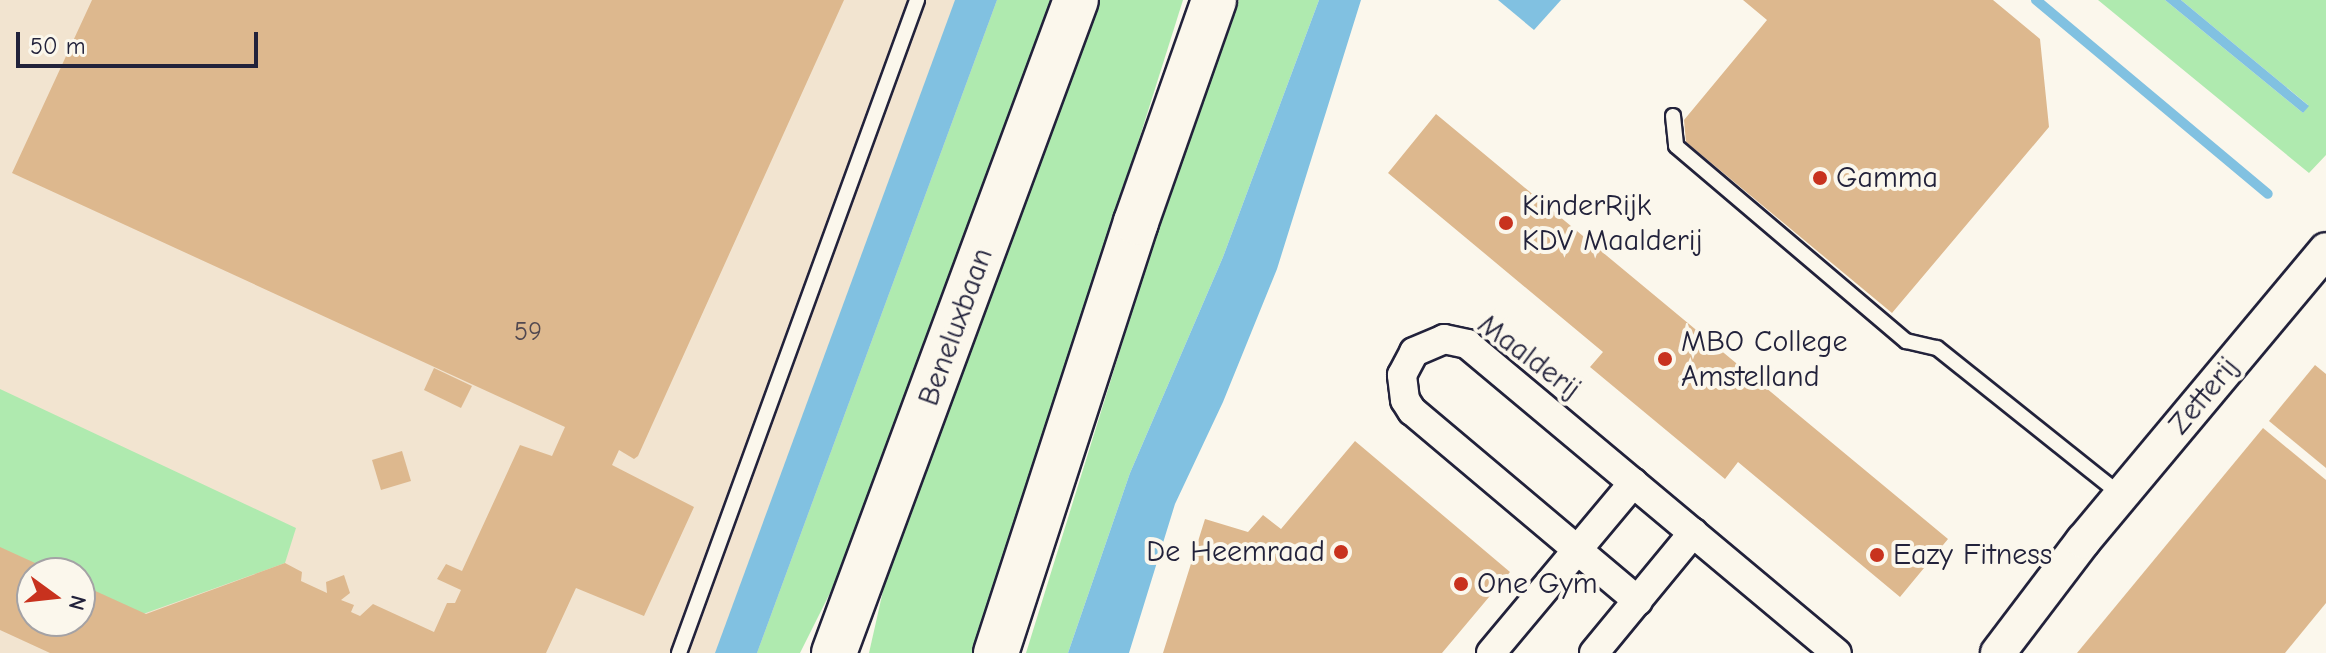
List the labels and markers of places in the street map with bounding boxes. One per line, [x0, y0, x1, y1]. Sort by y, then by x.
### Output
place label: Gamma [1836, 160, 1938, 196]
marker: Gamma [1811, 169, 1829, 187]
place label: KinderRijk KDV Maalderij [1522, 188, 1703, 258]
marker: KinderRijk KDV Maalderij [1497, 214, 1515, 232]
place label: MBO College Amstelland [1681, 324, 1847, 394]
marker: MBO College Amstelland [1656, 350, 1674, 368]
place label: De Heemraad [1146, 534, 1325, 570]
place label: Eazy Fitness [1893, 537, 2052, 573]
marker: De Heemraad [1332, 543, 1350, 561]
marker: Eazy Fitness [1868, 546, 1886, 564]
place label: One Gym [1477, 566, 1598, 602]
marker: One Gym [1452, 575, 1470, 593]

